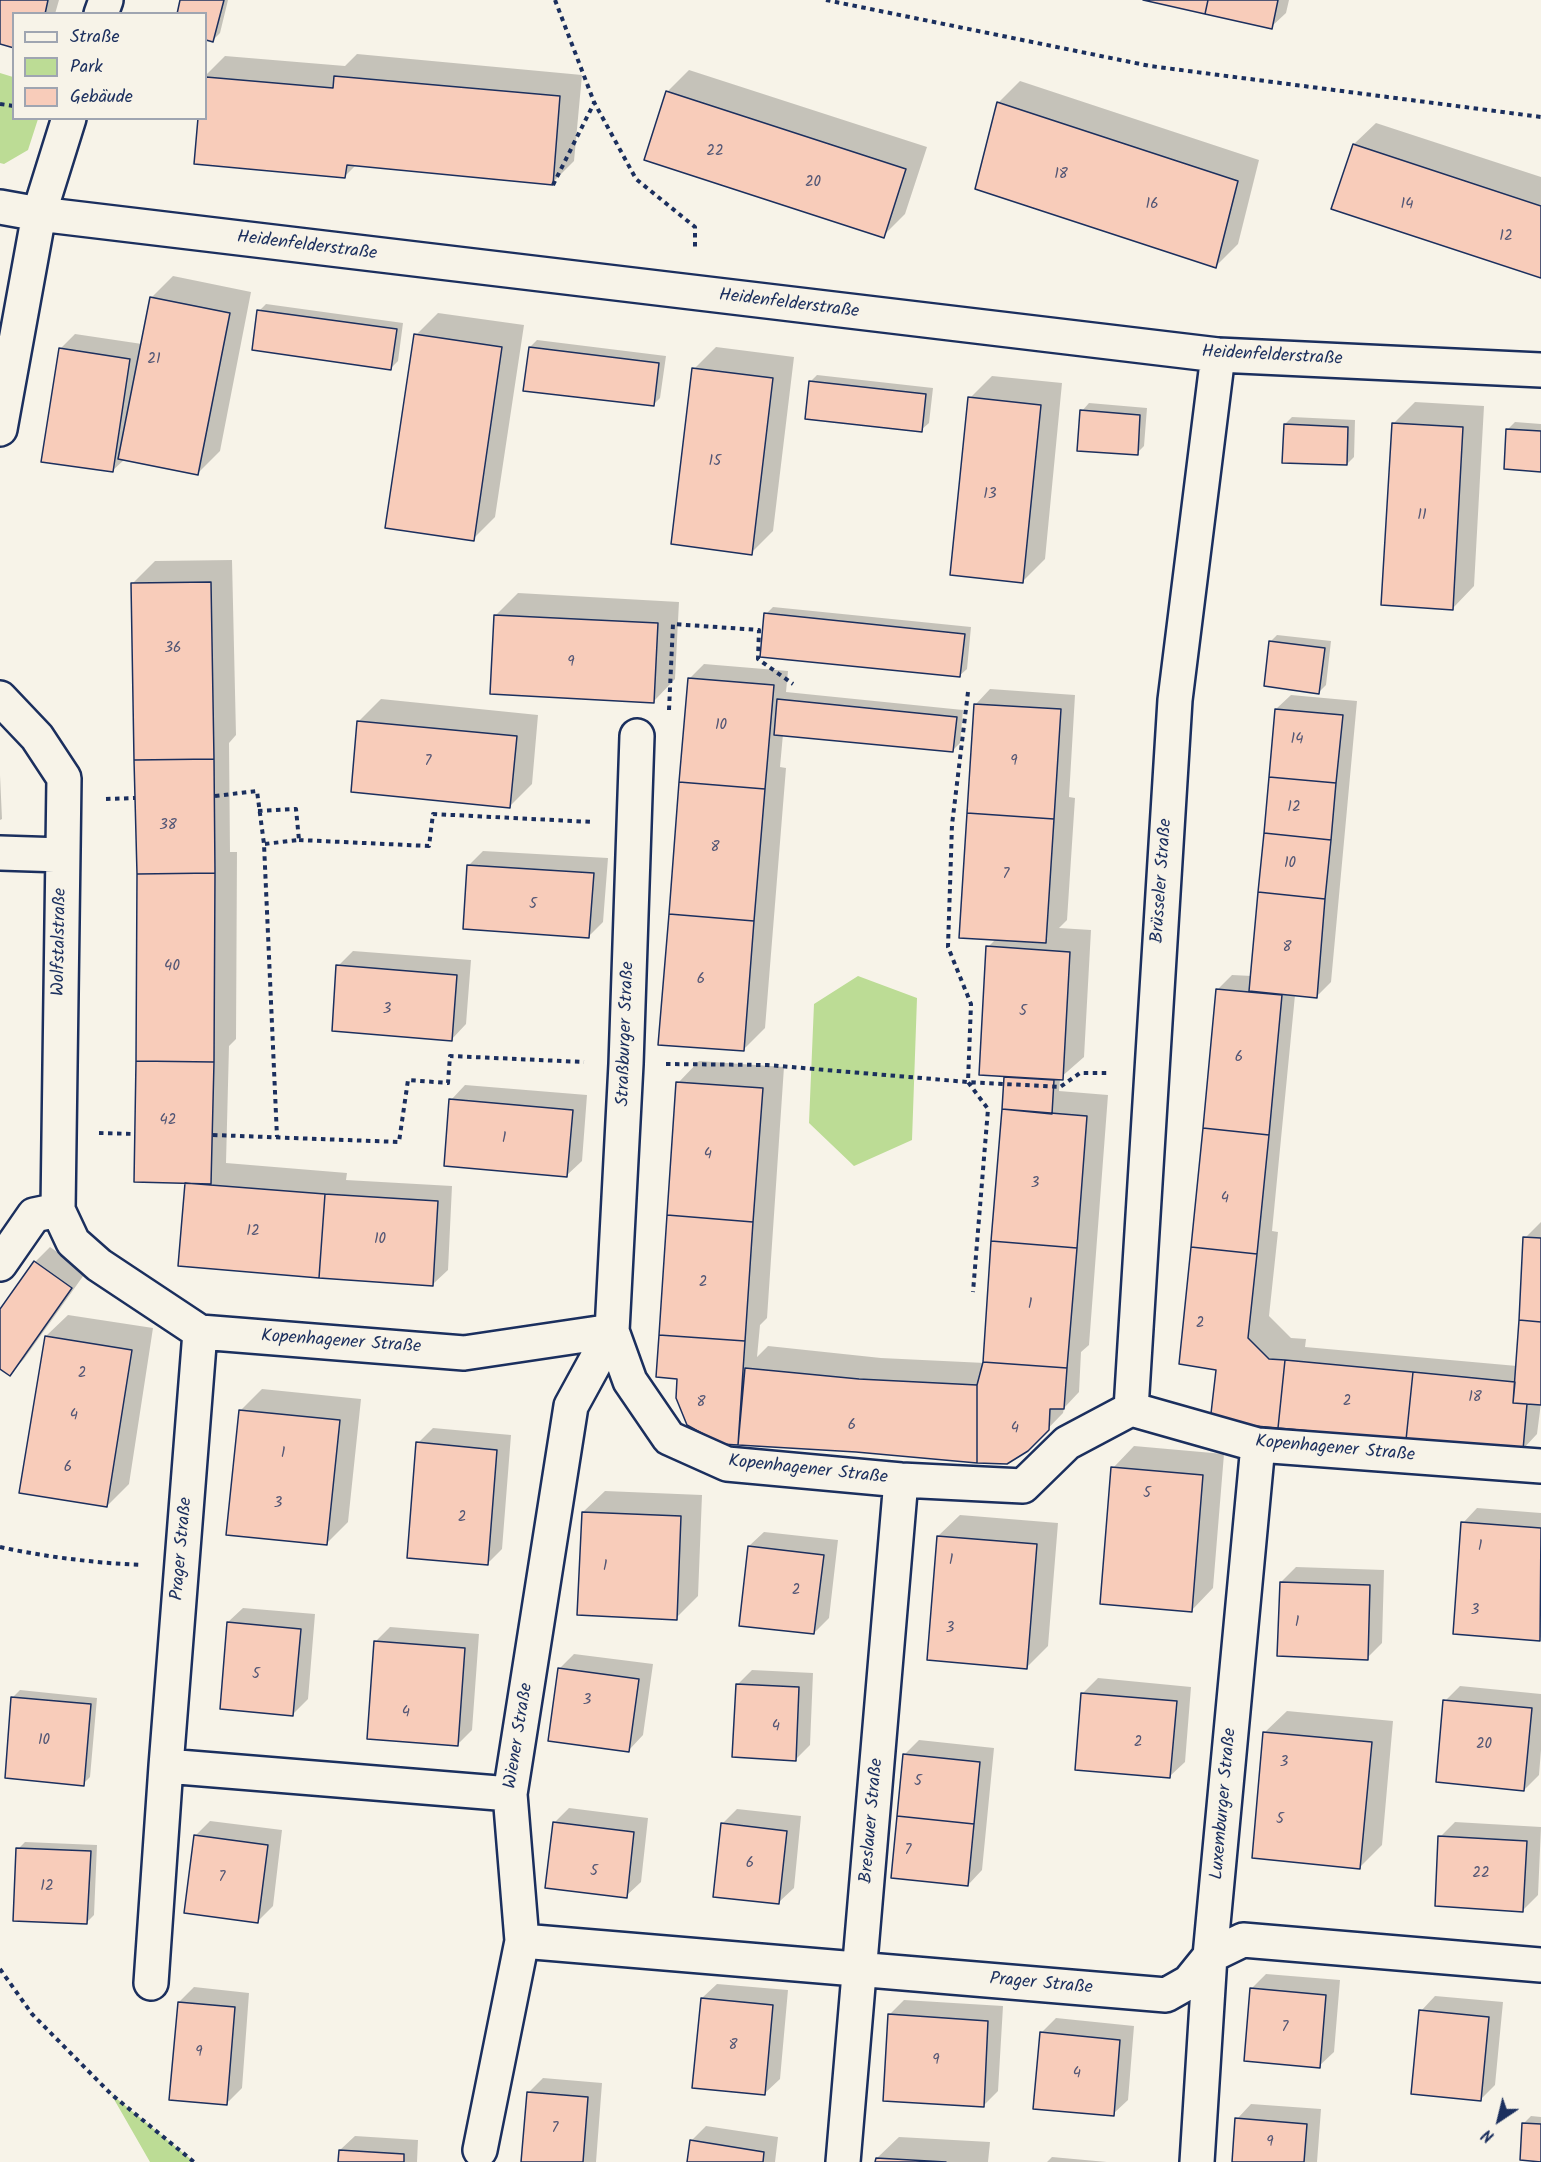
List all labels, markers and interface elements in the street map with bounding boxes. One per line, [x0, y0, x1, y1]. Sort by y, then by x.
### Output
legend [12, 12, 207, 120]
text: Straße [70, 23, 120, 52]
text: Park [70, 53, 103, 82]
text: Gebäude [70, 83, 133, 112]
house number: 22 [706, 143, 724, 161]
house number: 18 [1054, 166, 1068, 184]
house number: 20 [805, 174, 821, 192]
house number: 16 [1145, 196, 1159, 214]
house number: 14 [1401, 196, 1413, 214]
street label: Heidenfelderstraße [236, 228, 378, 266]
house number: 12 [1499, 228, 1513, 246]
street label: Heidenfelderstraße [718, 286, 860, 324]
street label: Heidenfelderstraße [1201, 343, 1343, 371]
house number: 21 [147, 351, 161, 369]
house number: 15 [709, 453, 721, 471]
house number: 13 [983, 486, 997, 504]
house number: 11 [1417, 507, 1427, 525]
house number: 36 [165, 640, 181, 658]
house number: 9 [567, 654, 575, 672]
house number: 10 [715, 717, 727, 735]
house number: 14 [1291, 731, 1303, 749]
house number: 7 [425, 753, 431, 771]
house number: 9 [1010, 753, 1018, 771]
house number: 12 [1287, 799, 1301, 817]
house number: 38 [159, 817, 177, 835]
street label: Brüsseler Straße [1148, 818, 1178, 944]
house number: 8 [710, 839, 720, 857]
house number: 10 [1284, 855, 1296, 873]
house number: 7 [1003, 866, 1009, 884]
street label: Wolfstalstraße [49, 888, 73, 996]
house number: 5 [529, 896, 537, 914]
house number: 8 [1282, 939, 1292, 957]
house number: 40 [164, 958, 180, 976]
street label: Straßburger Straße [614, 961, 640, 1107]
house number: 6 [697, 971, 705, 989]
house number: 3 [383, 1001, 391, 1019]
house number: 5 [1019, 1003, 1027, 1021]
house number: 6 [1235, 1049, 1243, 1067]
house number: 42 [160, 1112, 176, 1130]
house number: 1 [502, 1130, 506, 1148]
house number: 4 [704, 1146, 712, 1164]
house number: 3 [1031, 1175, 1039, 1193]
house number: 4 [1221, 1190, 1229, 1208]
house number: 12 [246, 1223, 260, 1241]
house number: 10 [374, 1231, 386, 1249]
house number: 2 [699, 1274, 707, 1292]
house number: 1 [1028, 1296, 1032, 1314]
house number: 2 [1196, 1315, 1204, 1333]
street label: Kopenhagener Straße [260, 1327, 422, 1359]
house number: 2 [78, 1365, 86, 1383]
house number: 18 [1468, 1389, 1482, 1407]
house number: 2 [1343, 1393, 1351, 1411]
house number: 8 [696, 1394, 706, 1412]
house number: 4 [70, 1407, 78, 1425]
house number: 6 [848, 1417, 856, 1435]
house number: 4 [1011, 1420, 1019, 1438]
street label: Kopenhagener Straße [1254, 1432, 1416, 1468]
house number: 1 [281, 1445, 285, 1463]
street label: Kopenhagener Straße [727, 1452, 889, 1490]
house number: 6 [64, 1459, 72, 1477]
house number: 5 [1143, 1485, 1151, 1503]
house number: 3 [274, 1495, 282, 1513]
street label: Prager Straße [168, 1496, 198, 1602]
house number: 2 [458, 1509, 466, 1527]
house number: 1 [1478, 1538, 1482, 1556]
house number: 1 [949, 1552, 953, 1570]
house number: 1 [603, 1558, 607, 1576]
house number: 2 [792, 1582, 800, 1600]
house number: 3 [1471, 1602, 1479, 1620]
house number: 1 [1295, 1614, 1299, 1632]
house number: 3 [946, 1620, 954, 1638]
house number: 5 [252, 1666, 260, 1684]
street label: Wiener Straße [501, 1682, 539, 1790]
house number: 3 [583, 1692, 591, 1710]
house number: 4 [402, 1704, 410, 1722]
house number: 4 [772, 1718, 780, 1736]
street label: Luxemburger Straße [1208, 1727, 1242, 1881]
house number: 10 [38, 1732, 50, 1750]
house number: 2 [1134, 1734, 1142, 1752]
house number: 20 [1476, 1736, 1492, 1754]
house number: 3 [1280, 1754, 1288, 1772]
street label: Breslauer Straße [857, 1758, 889, 1884]
house number: 5 [914, 1773, 922, 1791]
house number: 5 [1276, 1811, 1284, 1829]
house number: 7 [905, 1842, 911, 1860]
house number: 6 [746, 1855, 754, 1873]
house number: 5 [590, 1863, 598, 1881]
house number: 22 [1472, 1865, 1490, 1883]
house number: 7 [219, 1869, 225, 1887]
house number: 12 [40, 1878, 54, 1896]
street label: Prager Straße [988, 1970, 1094, 2000]
house number: 7 [1282, 2019, 1288, 2037]
house number: 8 [728, 2037, 738, 2055]
house number: 9 [195, 2044, 203, 2062]
house number: 9 [932, 2052, 940, 2070]
house number: 4 [1073, 2065, 1081, 2083]
north arrow [1469, 2090, 1529, 2150]
house number: 7 [552, 2120, 558, 2138]
text: N [1477, 2122, 1500, 2148]
house number: 9 [1266, 2134, 1274, 2152]

